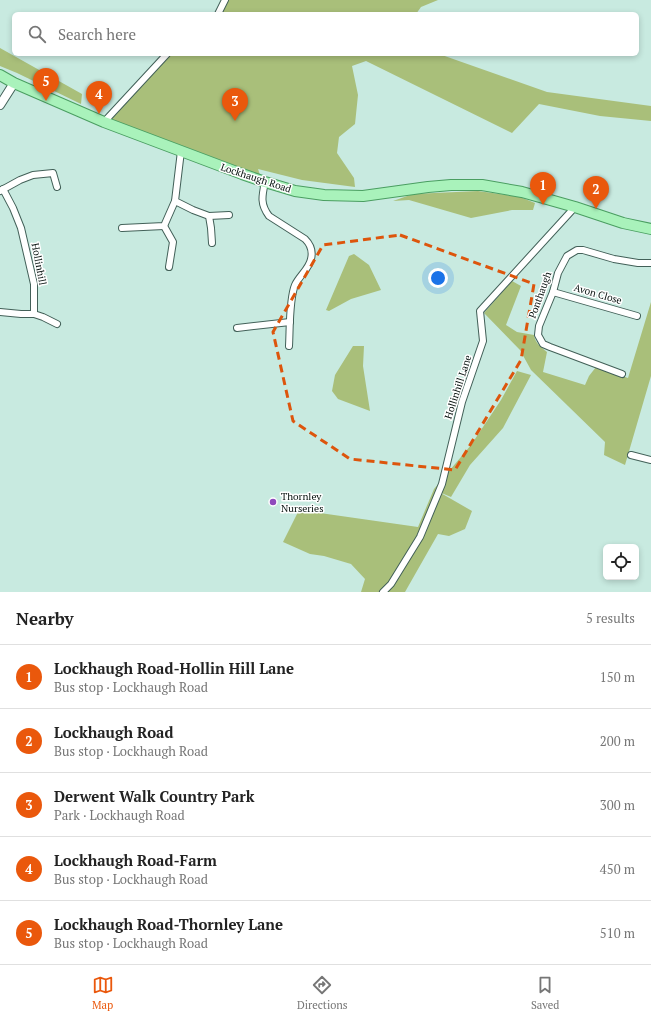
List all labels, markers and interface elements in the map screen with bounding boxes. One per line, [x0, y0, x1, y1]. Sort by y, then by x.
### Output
search box [12, 12, 639, 56]
icon: search [26, 23, 48, 45]
text: Search here [58, 24, 136, 44]
pin: 5 [33, 68, 59, 101]
pin: 4 [86, 81, 112, 114]
pin: 3 [222, 88, 248, 121]
street label: Lockhaugh Road [219, 160, 293, 196]
pin: 1 [530, 172, 556, 205]
pin: 2 [583, 176, 609, 209]
street label: Hollinhill [29, 242, 49, 286]
your location [428, 268, 448, 288]
street label: Ponthaugh [526, 270, 554, 320]
street label: Avon Close [573, 281, 623, 307]
street label: Hollinhill Lane [442, 353, 474, 421]
place label: Thornley Nurseries [281, 490, 323, 515]
marker: Thornley Nurseries [268, 497, 278, 507]
map controls [603, 544, 639, 580]
button: locate [603, 544, 639, 580]
text: Nearby [16, 607, 74, 630]
text: 5 results [586, 609, 635, 627]
text: Lockhaugh Road-Hollin Hill Lane [54, 658, 294, 678]
text: 1 [25, 668, 33, 686]
text: 150 m [600, 668, 635, 686]
text: Bus stop · Lockhaugh Road [54, 678, 208, 696]
text: Lockhaugh Road [54, 722, 173, 742]
text: 2 [25, 732, 33, 750]
text: 200 m [600, 732, 635, 750]
text: Bus stop · Lockhaugh Road [54, 742, 208, 760]
text: Derwent Walk Country Park [54, 786, 255, 806]
text: 3 [25, 796, 33, 814]
text: 300 m [600, 796, 635, 814]
text: Park · Lockhaugh Road [54, 806, 185, 824]
text: Lockhaugh Road-Farm [54, 850, 217, 870]
text: 4 [25, 860, 33, 878]
text: 450 m [600, 860, 635, 878]
text: Bus stop · Lockhaugh Road [54, 870, 208, 888]
text: Lockhaugh Road-Thornley Lane [54, 914, 283, 934]
text: 5 [25, 924, 33, 942]
text: 510 m [600, 924, 635, 942]
text: Bus stop · Lockhaugh Road [54, 934, 208, 952]
tab: Map [92, 974, 114, 1012]
tab: Directions [297, 974, 348, 1012]
tab: Saved [531, 974, 559, 1012]

